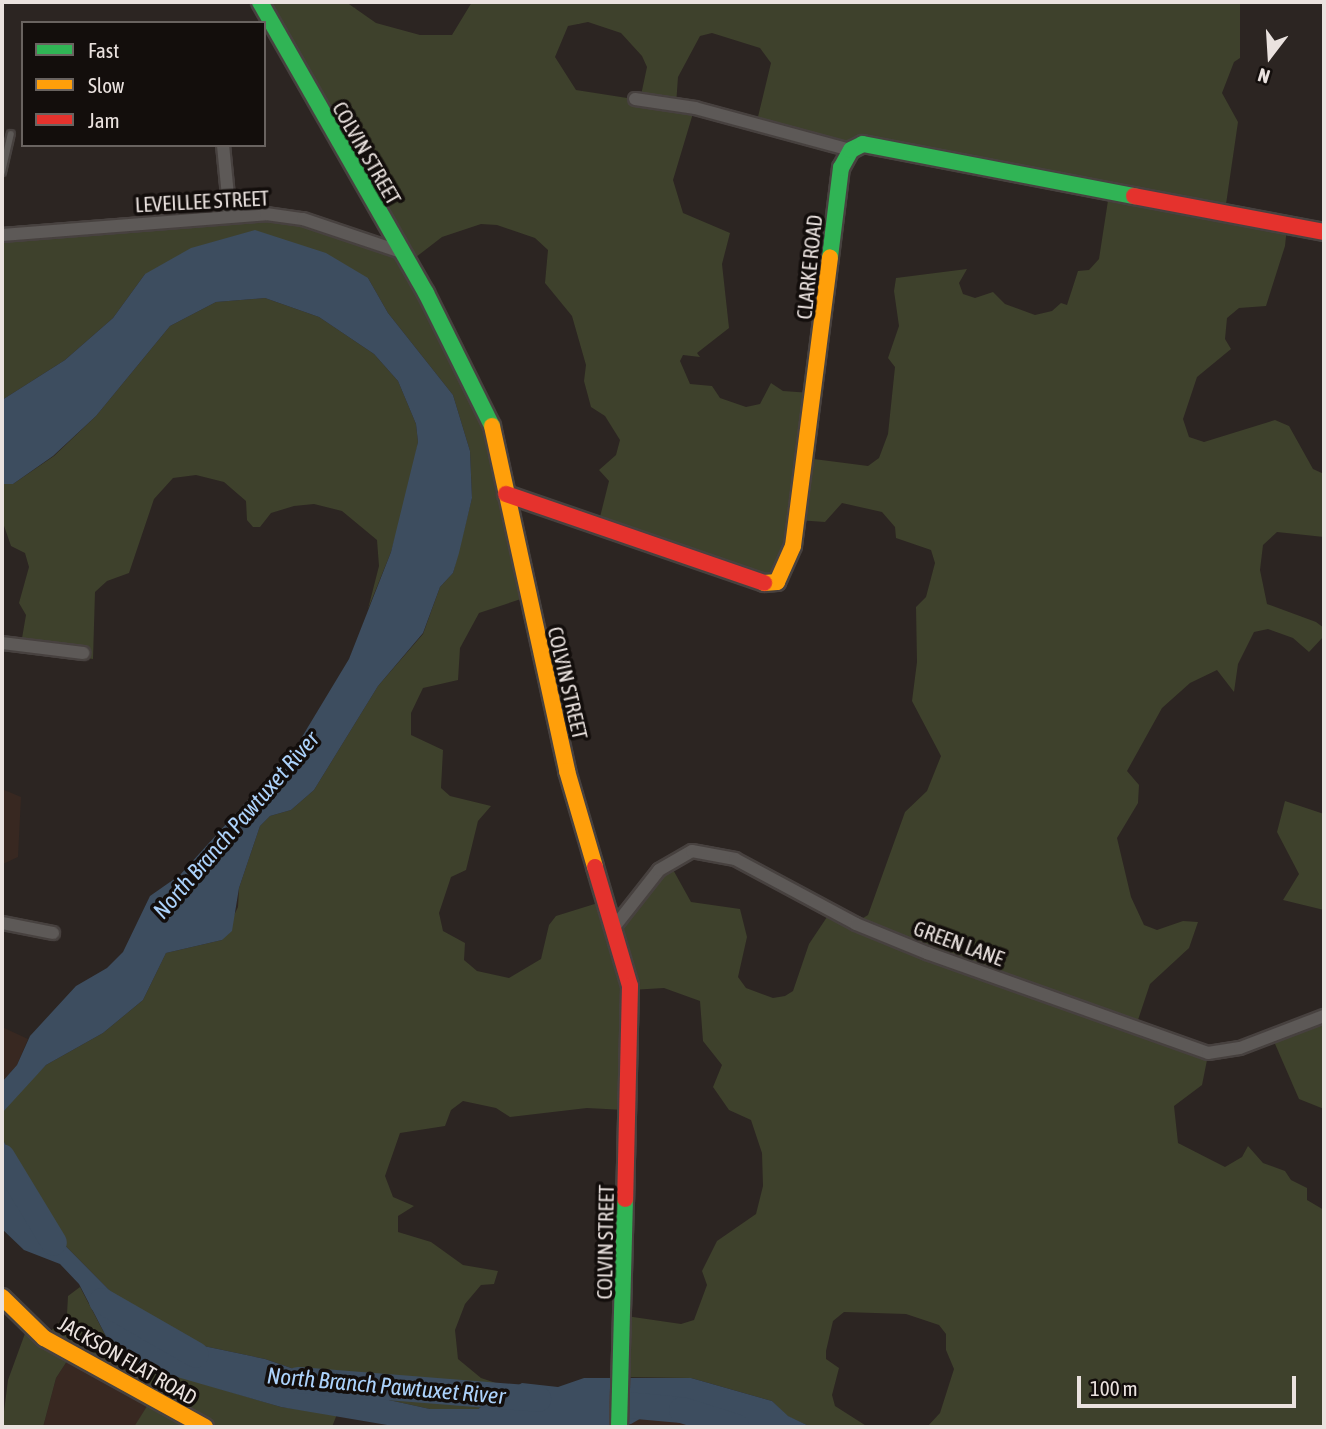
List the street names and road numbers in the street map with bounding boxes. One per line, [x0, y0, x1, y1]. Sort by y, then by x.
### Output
street label: COLVIN STREET [327, 97, 407, 209]
street label: LEVEILLEE STREET [134, 185, 270, 217]
street label: CLARKE ROAD [791, 213, 827, 321]
street label: COLVIN STREET [543, 624, 593, 742]
street label: GREEN LANE [910, 915, 1008, 971]
street label: COLVIN STREET [591, 1184, 619, 1300]
street label: JACKSON FLAT ROAD [54, 1310, 202, 1410]

